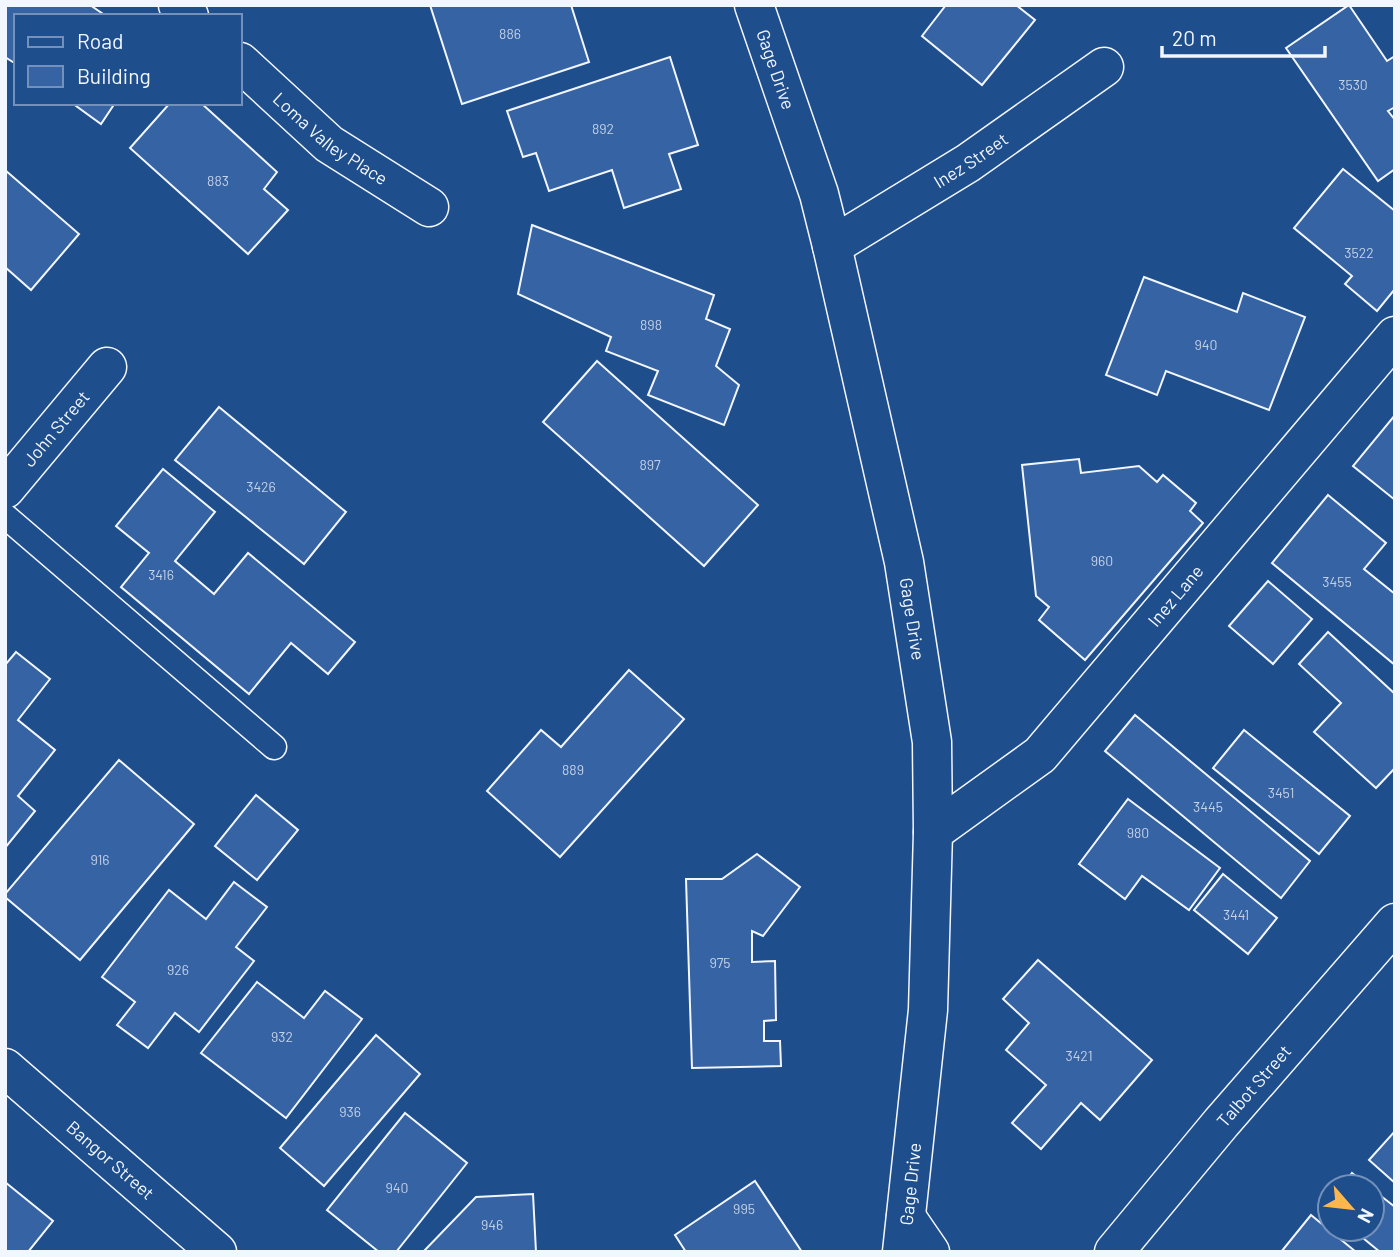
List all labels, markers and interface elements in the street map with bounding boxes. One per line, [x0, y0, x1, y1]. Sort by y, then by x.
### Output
legend [14, 14, 242, 105]
scale bar [1162, 14, 1325, 58]
house number: 886 [499, 25, 521, 42]
text: 20 m [1172, 25, 1217, 50]
street label: Gage Drive [752, 26, 800, 112]
text: Road [77, 28, 123, 53]
text: Building [77, 63, 151, 88]
house number: 3530 [1338, 76, 1368, 93]
street label: Loma Valley Place [269, 87, 392, 189]
house number: 892 [592, 120, 614, 137]
street label: Inez Street [929, 127, 1012, 193]
house number: 883 [207, 172, 229, 189]
house number: 3522 [1344, 244, 1374, 261]
house number: 898 [640, 316, 662, 333]
house number: 940 [1195, 336, 1217, 353]
street label: John Street [18, 386, 94, 471]
house number: 897 [639, 456, 661, 473]
house number: 3426 [246, 478, 276, 495]
house number: 960 [1091, 552, 1113, 569]
street label: Inez Lane [1143, 560, 1208, 631]
house number: 3416 [148, 566, 174, 583]
house number: 3455 [1322, 573, 1352, 590]
street label: Gage Drive [896, 576, 930, 662]
house number: 889 [562, 761, 584, 778]
house number: 3451 [1268, 784, 1294, 801]
house number: 3445 [1193, 798, 1223, 815]
house number: 980 [1127, 824, 1149, 841]
house number: 916 [90, 851, 110, 868]
house number: 3441 [1223, 906, 1249, 923]
house number: 975 [709, 954, 731, 971]
house number: 926 [167, 961, 189, 978]
house number: 932 [271, 1028, 293, 1045]
street label: Talbot Street [1212, 1040, 1295, 1131]
house number: 3421 [1065, 1047, 1093, 1064]
house number: 936 [339, 1103, 361, 1120]
street label: Bangor Street [62, 1116, 159, 1204]
street label: Gage Drive [895, 1142, 925, 1226]
north arrow [1316, 1173, 1386, 1243]
house number: 940 [386, 1179, 408, 1196]
house number: 995 [733, 1200, 755, 1217]
text: N [1353, 1205, 1380, 1227]
house number: 946 [481, 1216, 503, 1233]

